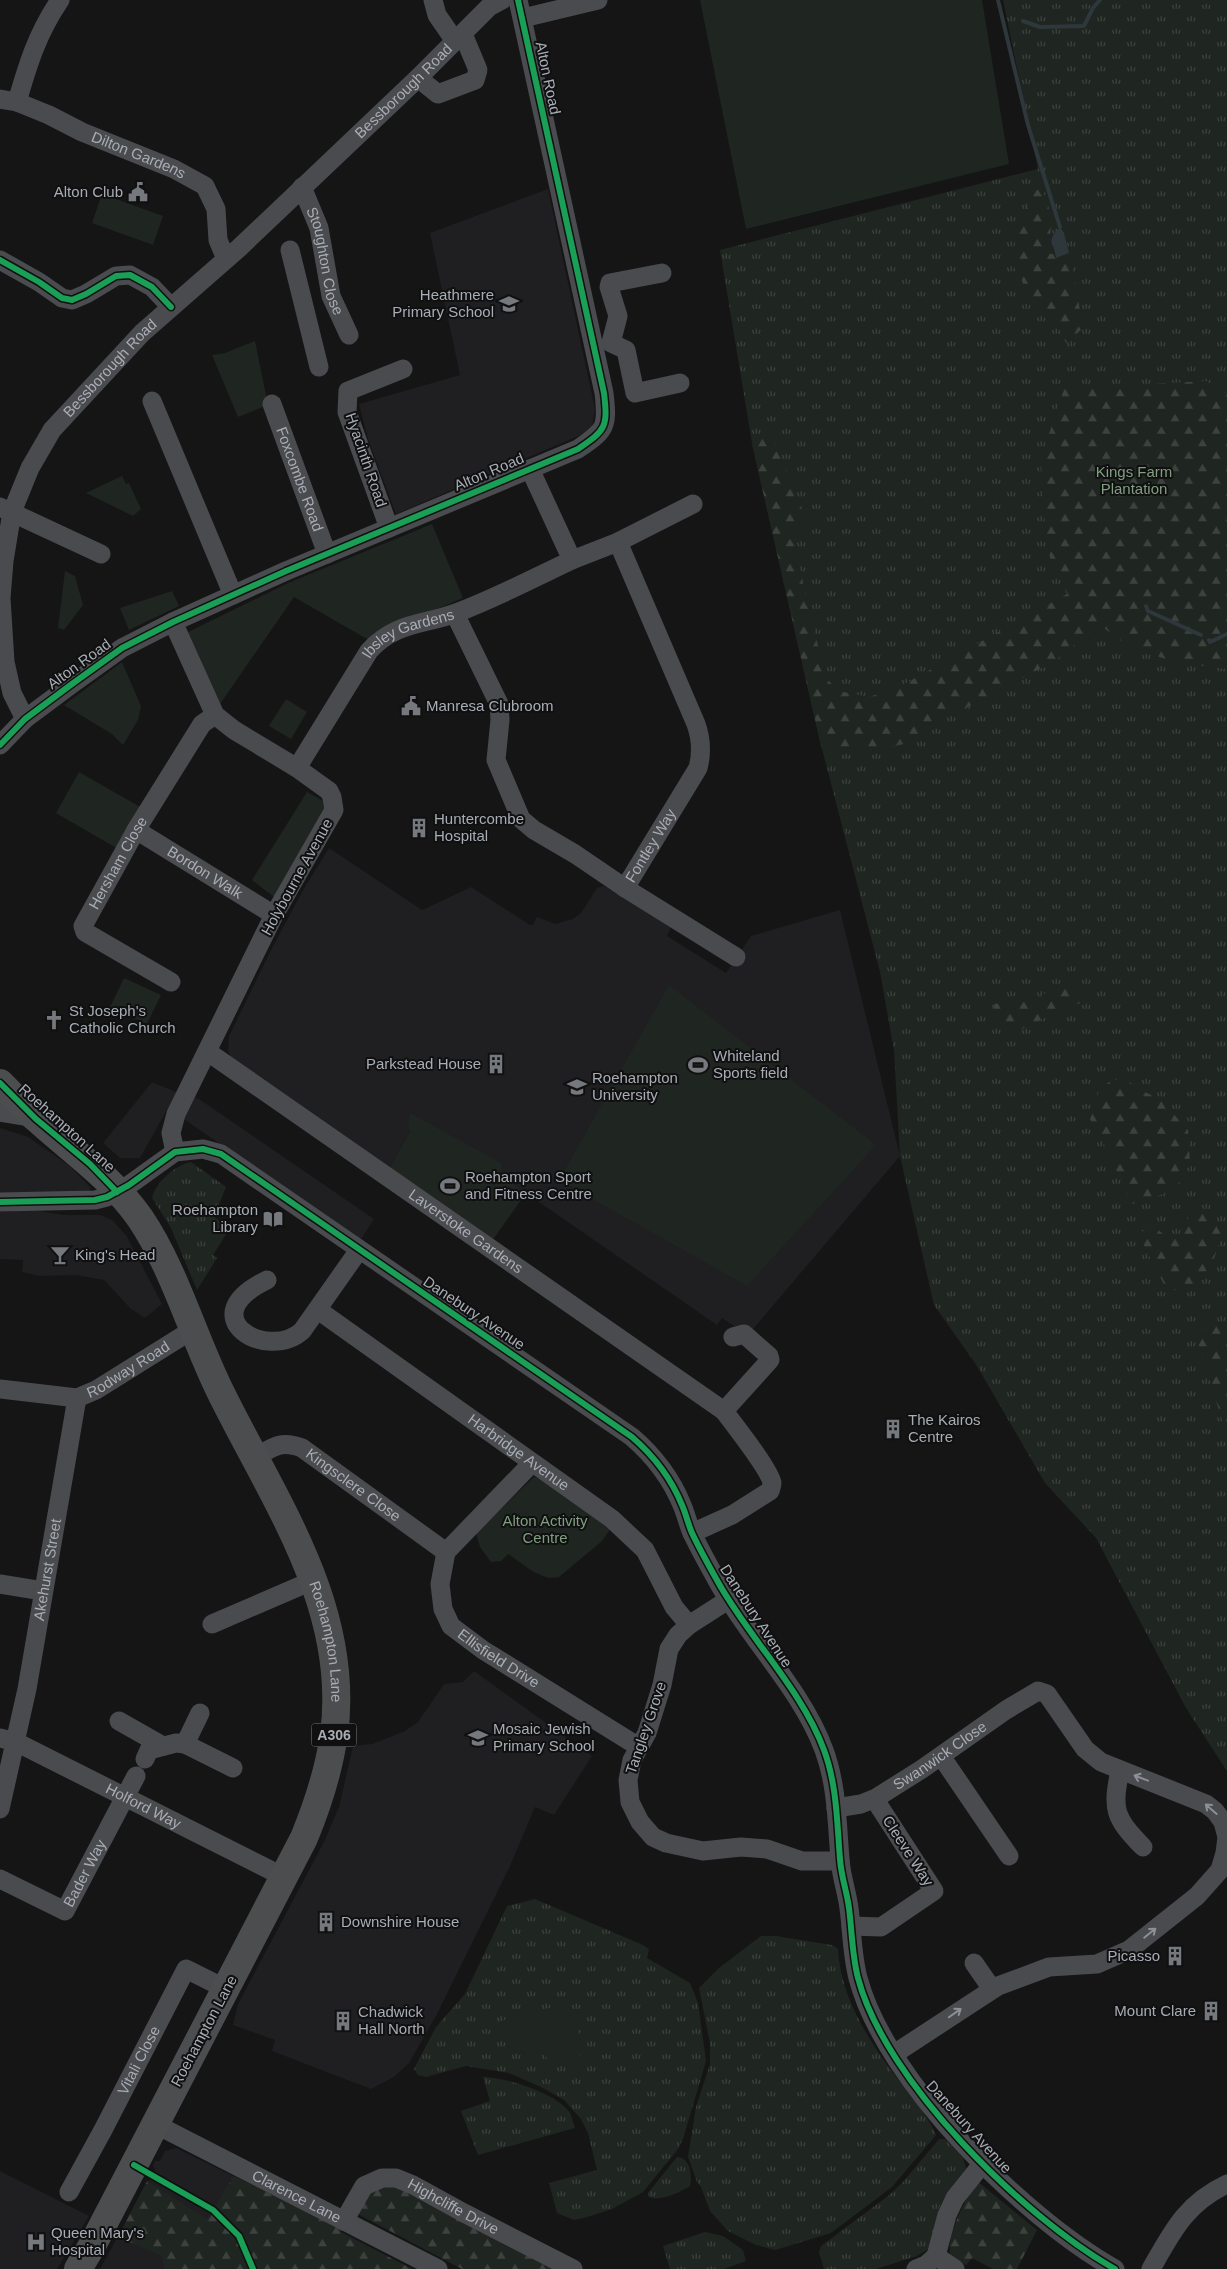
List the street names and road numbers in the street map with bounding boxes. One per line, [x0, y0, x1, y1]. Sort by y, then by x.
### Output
street label: Bessborough Road [351, 40, 455, 141]
street label: Alton Road [532, 40, 565, 116]
street label: Dilton Gardens [89, 128, 189, 182]
street label: Stoughton Close [303, 204, 348, 318]
street label: Bessborough Road [59, 315, 160, 420]
street label: Hyacinth Road [342, 411, 391, 509]
street label: Foxcombe Road [273, 424, 327, 534]
street label: Alton Road [451, 449, 526, 494]
street label: Ibsley Gardens [358, 605, 456, 661]
street label: Alton Road [44, 635, 114, 692]
street label: Fontley Way [622, 805, 679, 885]
street label: Hersham Close [85, 813, 150, 912]
street label: Holybourne Avenue [257, 815, 336, 938]
street label: Bordon Walk [164, 842, 246, 902]
street label: Roehampton Lane [16, 1080, 119, 1175]
street label: Laverstoke Gardens [406, 1185, 526, 1276]
street label: Danebury Avenue [420, 1272, 528, 1353]
street label: Rodway Road [84, 1337, 172, 1401]
street label: Harbridge Avenue [465, 1410, 573, 1494]
street label: Kingsclere Close [303, 1445, 404, 1525]
street label: Akehurst Street [30, 1516, 64, 1622]
street label: Danebury Avenue [717, 1561, 796, 1670]
street label: Roehampton Lane [306, 1579, 345, 1702]
street label: Ellisfield Drive [455, 1625, 543, 1691]
street label: Tangley Grove [622, 1679, 669, 1776]
street label: Swanwick Close [890, 1717, 989, 1793]
road number: A306 [312, 1724, 356, 1746]
street label: Holford Way [103, 1780, 184, 1832]
street label: Cleeve Way [879, 1812, 938, 1889]
street label: Bader Way [60, 1836, 109, 1910]
street label: Roehampton Lane [167, 1972, 240, 2089]
street label: Vitali Close [114, 2023, 163, 2097]
street label: Danebury Avenue [923, 2077, 1015, 2177]
street label: Clarence Lane [249, 2166, 344, 2226]
street label: Highcliffe Drive [405, 2175, 502, 2237]

